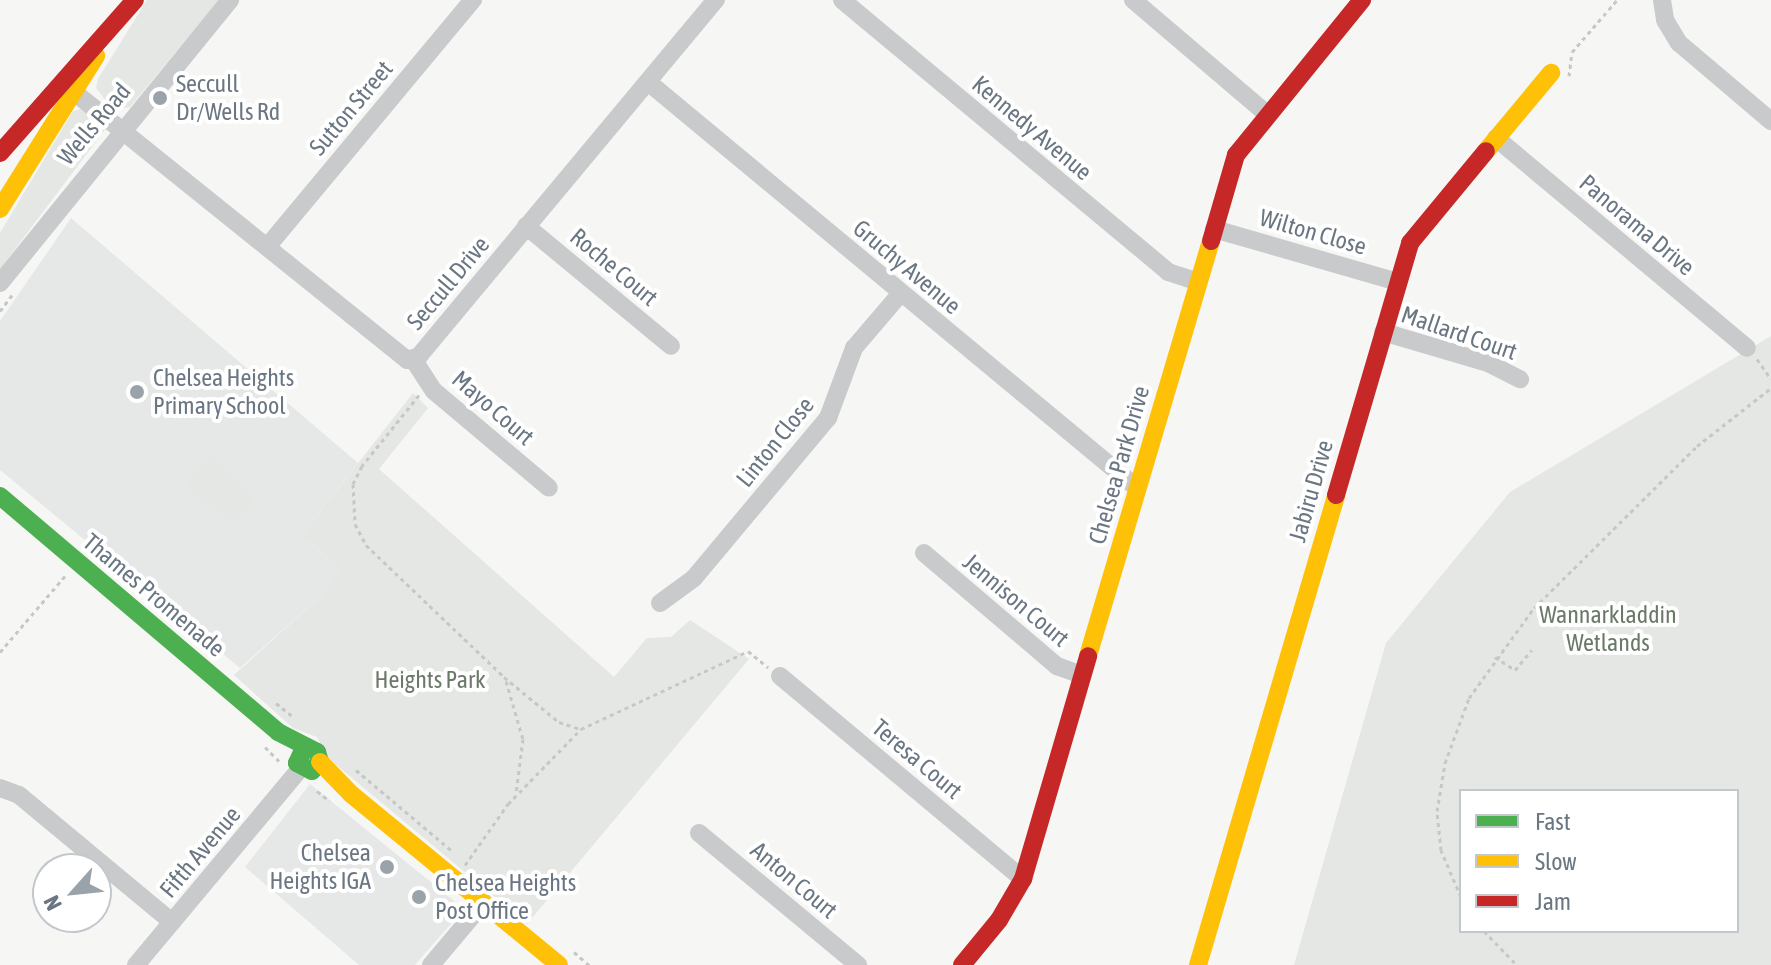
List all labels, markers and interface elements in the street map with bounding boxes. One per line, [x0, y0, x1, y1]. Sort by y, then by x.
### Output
street label: Sutton Street [303, 55, 399, 161]
place label: Seccull Dr/Wells Rd [176, 70, 280, 126]
street label: Kennedy Avenue [966, 70, 1098, 186]
street label: Wells Road [52, 77, 136, 171]
marker: Seccull Dr/Wells Rd [151, 89, 169, 107]
street label: Panorama Drive [1574, 169, 1700, 281]
street label: Wilton Close [1256, 203, 1370, 261]
street label: Gruchy Avenue [847, 214, 967, 320]
street label: Roche Court [564, 222, 664, 312]
street label: Seccull Drive [401, 231, 495, 335]
street label: Mallard Court [1397, 300, 1521, 366]
place label: Chelsea Heights Primary School [153, 364, 294, 420]
street label: Mayo Court [446, 365, 540, 451]
street label: Chelsea Park Drive [1083, 382, 1155, 548]
marker: Chelsea Heights Primary School [128, 383, 146, 401]
street label: Linton Close [730, 391, 820, 493]
street label: Jabiru Drive [1283, 437, 1339, 545]
street label: Thames Promenade [77, 527, 231, 663]
street label: Jennison Court [957, 547, 1075, 653]
park label: Wannarkladdin Wetlands [1539, 601, 1677, 657]
park label: Heights Park [374, 666, 486, 694]
street label: Teresa Court [866, 713, 968, 805]
legend [1459, 789, 1739, 933]
street label: Fifth Avenue [154, 801, 246, 903]
text: Fast [1535, 808, 1571, 835]
street label: Anton Court [745, 836, 843, 924]
place label: Chelsea Heights IGA [269, 839, 371, 895]
text: Slow [1535, 848, 1577, 875]
north arrow [32, 853, 112, 933]
marker: Chelsea Heights IGA [378, 858, 396, 876]
place label: Chelsea Heights Post Office [435, 869, 576, 925]
marker: Chelsea Heights Post Office [410, 888, 428, 906]
text: Jam [1535, 888, 1571, 915]
text: N [38, 891, 67, 915]

